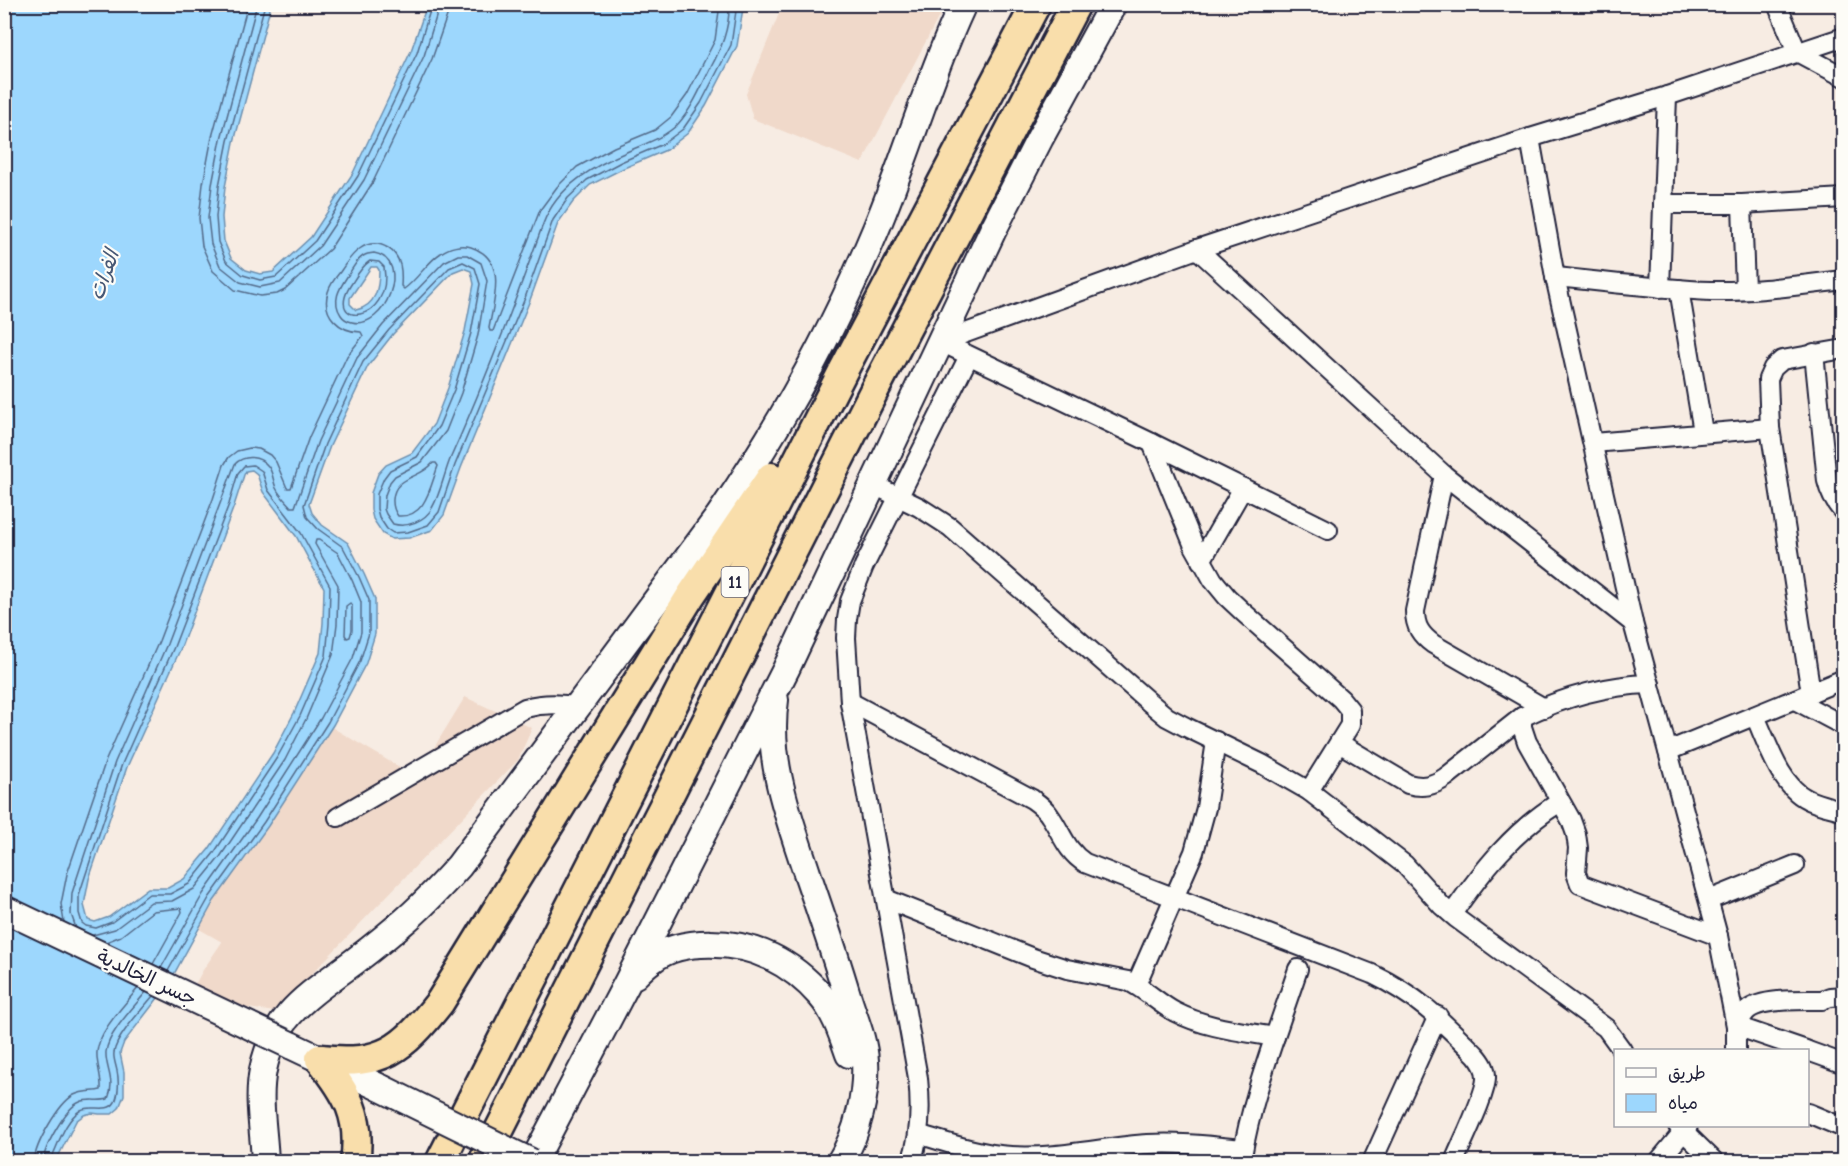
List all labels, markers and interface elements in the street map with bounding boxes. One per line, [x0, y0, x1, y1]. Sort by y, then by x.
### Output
water label: الفرات [84, 244, 125, 303]
road number: 11 [722, 567, 748, 597]
street label: جسر الخالدية [93, 944, 200, 1011]
legend [1614, 1049, 1809, 1127]
text: طريق [1668, 1063, 1706, 1084]
text: مياه [1668, 1093, 1698, 1114]

